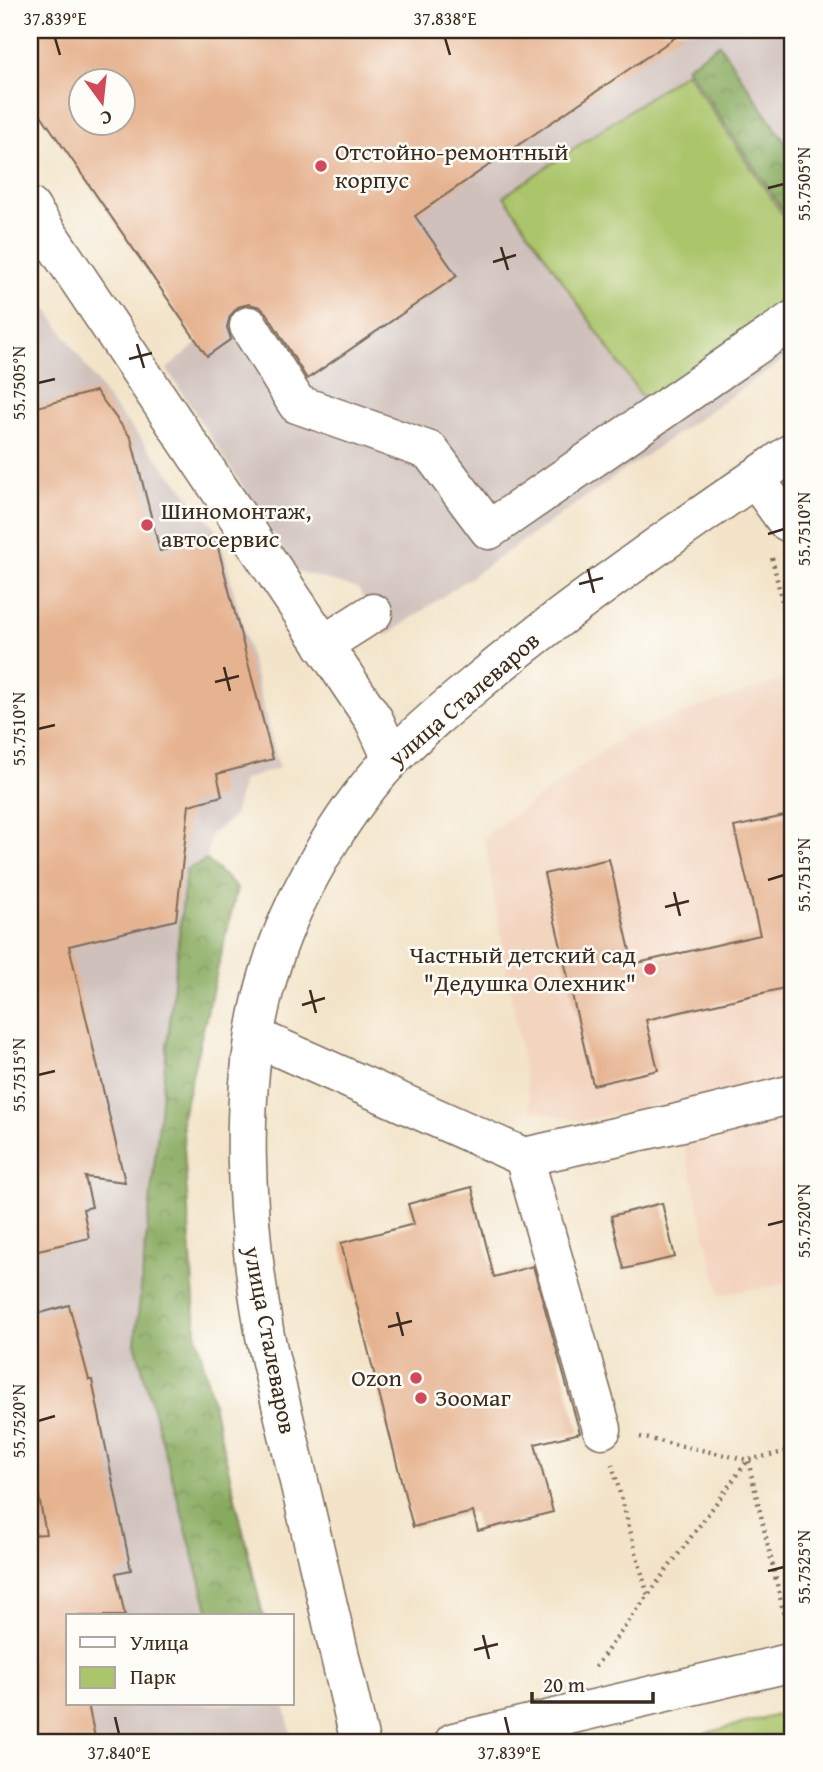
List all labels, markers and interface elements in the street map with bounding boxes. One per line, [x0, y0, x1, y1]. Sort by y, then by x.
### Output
text: 37.839°E [23, 5, 87, 32]
text: 37.838°E [413, 5, 477, 32]
north arrow [66, 66, 136, 136]
text: С [97, 104, 115, 133]
place label: Отстойно-ремонтный корпус [335, 134, 568, 197]
text: 55.7505°N [790, 146, 817, 221]
marker: Отстойно-ремонтный корпус [313, 158, 329, 174]
text: 55.7505°N [5, 345, 32, 420]
text: 55.7510°N [790, 491, 817, 566]
place label: Шиномонтаж, автосервис [161, 493, 311, 556]
marker: Шиномонтаж, автосервис [139, 517, 155, 533]
street label: улица Сталеваров [379, 623, 547, 775]
text: 55.7510°N [5, 691, 32, 766]
text: 55.7515°N [790, 837, 817, 912]
place label: Частный детский сад "Дедушка Олехник" [409, 937, 636, 1000]
marker: Частный детский сад "Дедушка Олехник" [642, 961, 658, 977]
text: 55.7515°N [5, 1037, 32, 1112]
text: 55.7520°N [790, 1183, 817, 1258]
street label: улица Сталеваров [235, 1242, 306, 1437]
place label: Ozon [351, 1360, 403, 1395]
marker: Ozon [408, 1370, 424, 1386]
place label: Зоомаг [435, 1380, 511, 1415]
text: 55.7520°N [5, 1383, 32, 1458]
marker: Зоомаг [413, 1390, 429, 1406]
text: 55.7525°N [790, 1529, 817, 1604]
legend [66, 1614, 294, 1706]
text: Улица [130, 1627, 189, 1658]
scale bar [532, 1660, 653, 1704]
text: Парк [130, 1661, 176, 1692]
text: 20 m [543, 1669, 585, 1700]
text: 37.840°E [87, 1739, 151, 1766]
text: 37.839°E [477, 1739, 541, 1766]

